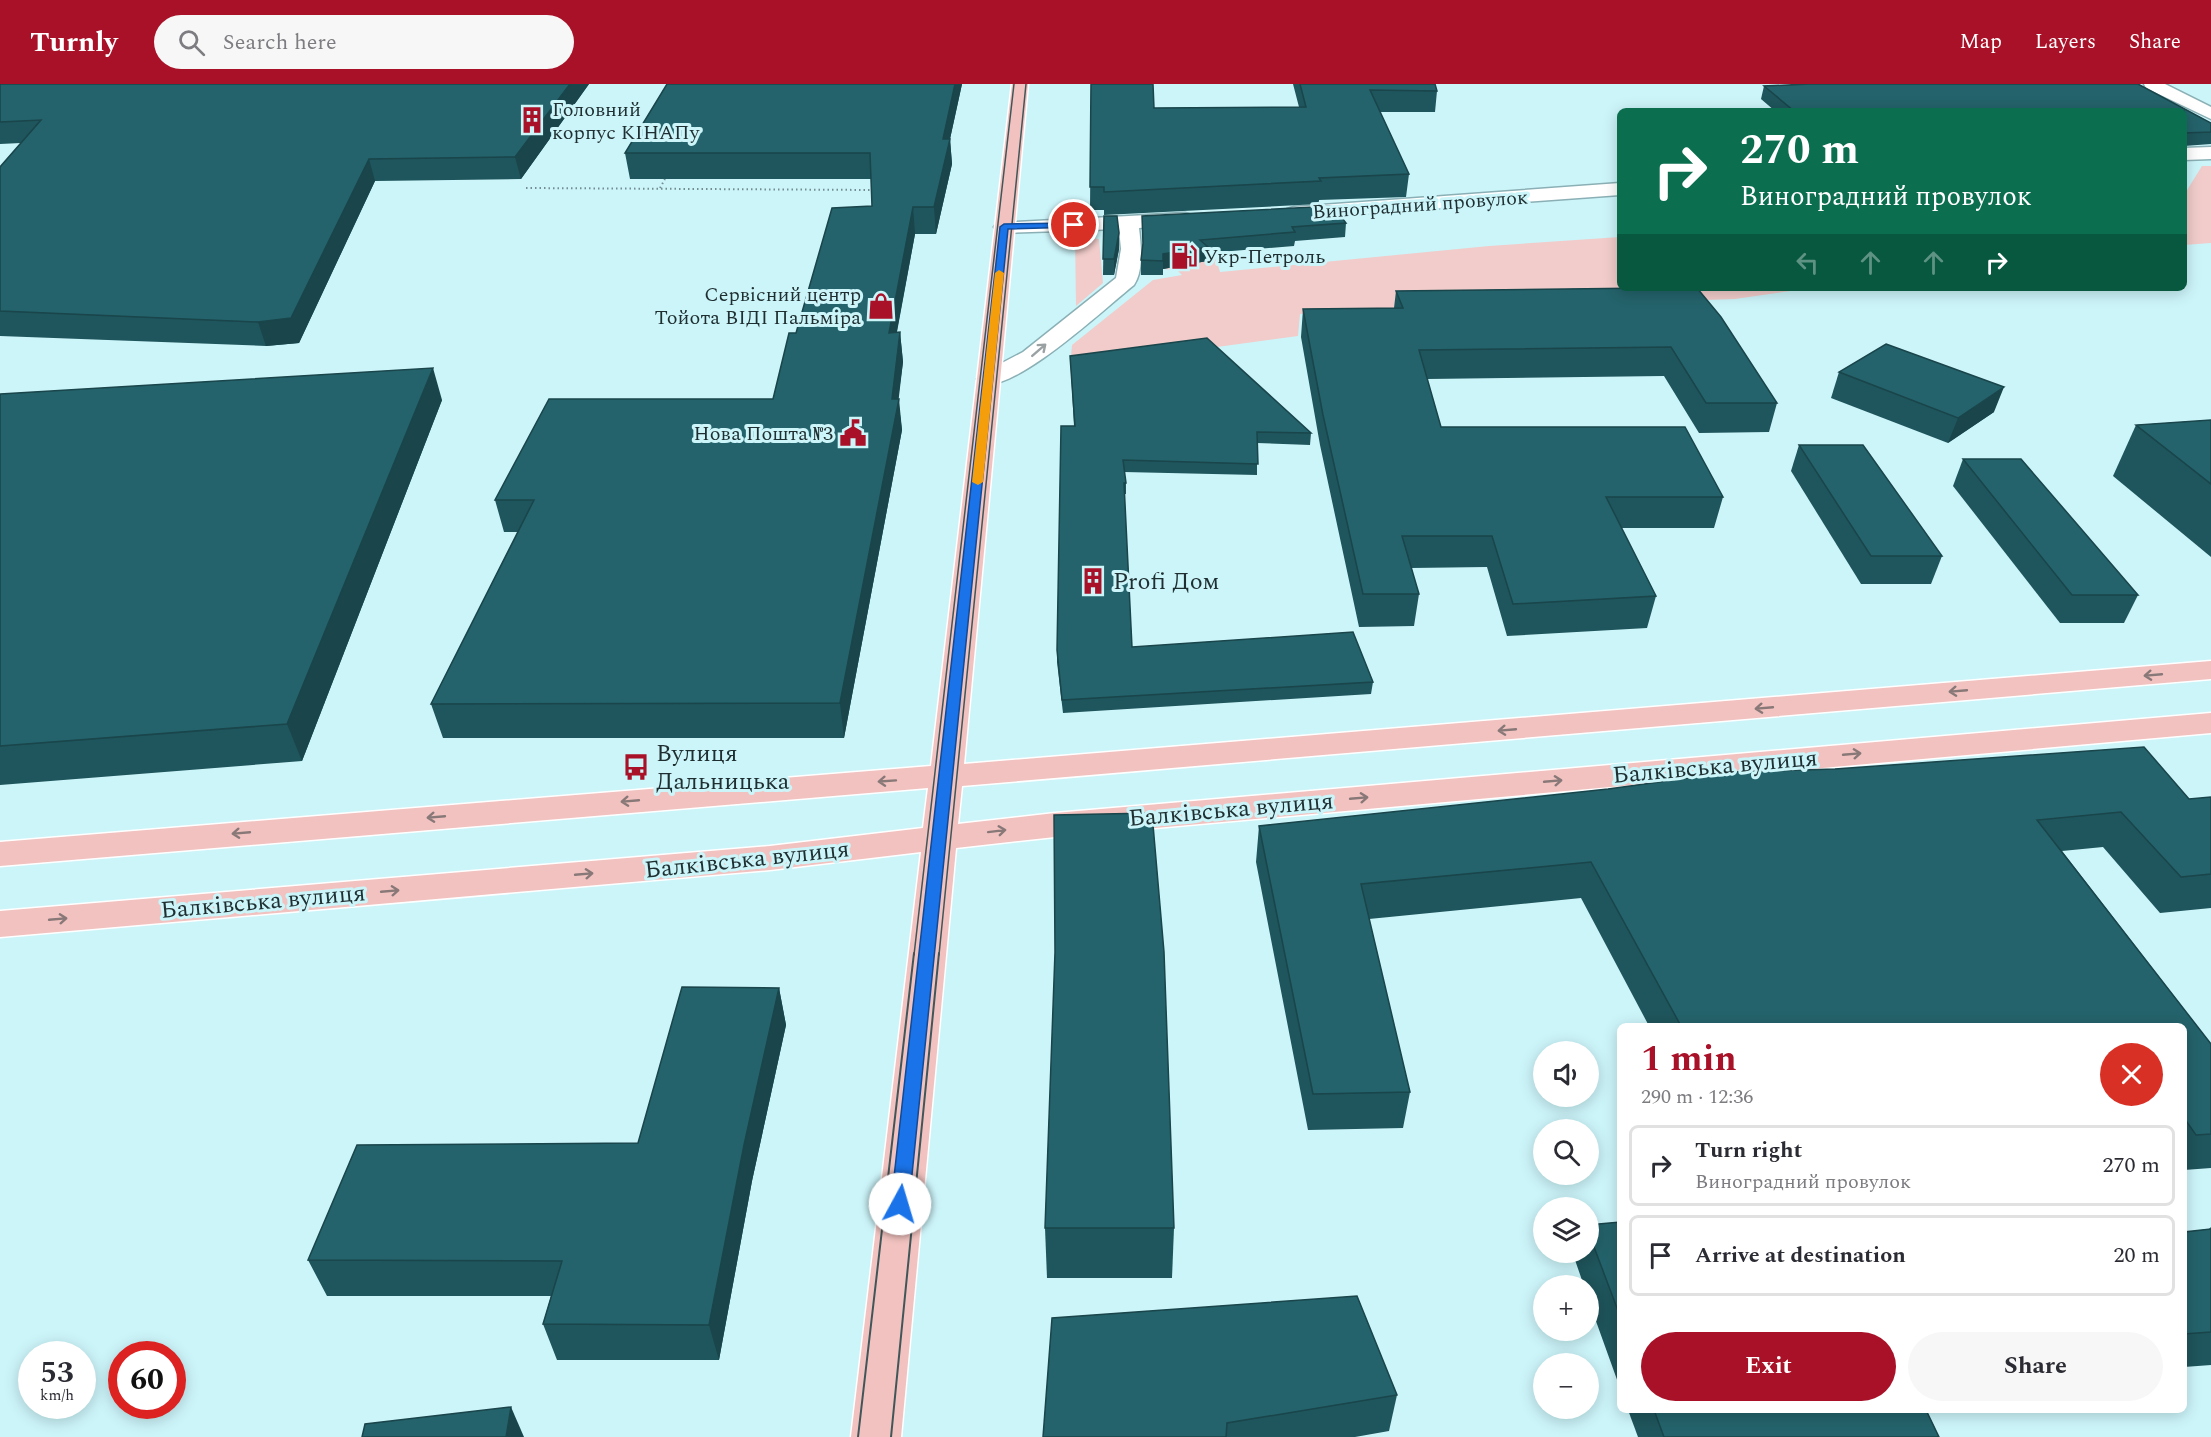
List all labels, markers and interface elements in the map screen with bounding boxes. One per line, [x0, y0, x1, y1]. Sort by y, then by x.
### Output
search box [154, 15, 574, 69]
text: Turnly [30, 21, 118, 64]
icon: search [175, 26, 208, 59]
text: Search here [223, 26, 337, 59]
text: Map [1960, 26, 2002, 58]
text: Layers [2035, 26, 2096, 58]
text: Share [2129, 26, 2181, 58]
place label: Головний корпус КІНАПу [552, 95, 701, 148]
building icon: Головний корпус КІНАПу [517, 105, 547, 135]
text: 270 m [1740, 119, 1859, 182]
icon: right [1641, 132, 1719, 210]
text: Виноградний провулок [1740, 176, 2032, 218]
street label: Виноградний провулок [1311, 182, 1529, 228]
pin [1048, 199, 1099, 250]
icon: arrive [1057, 208, 1090, 241]
fuel station icon: Укр-Петроль [1169, 241, 1199, 271]
place label: Укр-Петроль [1204, 242, 1325, 272]
icon: left [1791, 246, 1824, 279]
icon: ahead [1854, 246, 1887, 279]
icon: ahead [1917, 246, 1950, 279]
icon: right [1980, 246, 2013, 279]
place label: Сервісний центр Тойота ВІДІ Пальміра [655, 280, 861, 333]
shop icon: Сервісний центр Тойота ВІДІ Пальміра [866, 291, 896, 321]
one-way arrow [1031, 343, 1046, 357]
public building icon: Нова Пошта №3 [838, 418, 868, 448]
place label: Нова Пошта №3 [694, 419, 833, 449]
place label: Profi Дом [1113, 564, 1220, 600]
building icon: Profi Дом [1078, 566, 1108, 596]
one-way arrow [2143, 670, 2163, 681]
one-way arrow [1949, 686, 1969, 697]
one-way arrow [1755, 703, 1775, 714]
one-way arrow [1498, 725, 1517, 736]
place label: Вулиця Дальницька [656, 736, 790, 800]
street label: Балківська вулиця [1611, 740, 1819, 794]
one-way arrow [1842, 748, 1862, 759]
bus stop icon: Вулиця Дальницька [621, 752, 651, 782]
one-way arrow [1543, 775, 1563, 786]
one-way arrow [878, 776, 898, 787]
street label: Балківська вулиця [1127, 783, 1335, 837]
one-way arrow [1349, 792, 1368, 803]
one-way arrow [621, 796, 640, 807]
one-way arrow [426, 812, 446, 823]
one-way arrow [987, 825, 1007, 836]
one-way arrow [232, 828, 252, 839]
street label: Балківська вулиця [643, 831, 851, 889]
one-way arrow [574, 868, 594, 879]
street label: Балківська вулиця [159, 875, 367, 929]
one-way arrow [380, 885, 399, 896]
one-way arrow [48, 913, 68, 924]
text: 1 min [1641, 1032, 1737, 1087]
map controls [1533, 1041, 1599, 1419]
button: sound [1533, 1041, 1599, 1107]
button: close [2100, 1043, 2163, 1106]
text: 290 m · 12:36 [1641, 1082, 1753, 1112]
button: search [1533, 1119, 1599, 1185]
text: Turn right [1695, 1134, 1802, 1167]
icon: right [1644, 1149, 1677, 1182]
text: 270 m [2103, 1149, 2160, 1182]
text: Виноградний провулок [1695, 1167, 1911, 1197]
position arrow [868, 1172, 932, 1236]
button: layers [1533, 1197, 1599, 1263]
icon: arrive [1644, 1239, 1677, 1272]
text: Arrive at destination [1695, 1239, 1906, 1272]
text: 20 m [2114, 1239, 2160, 1272]
button: + [1533, 1275, 1599, 1341]
button: Exit [1641, 1332, 1896, 1401]
button: Share [1908, 1332, 2163, 1401]
speed limit sign: 60 [108, 1341, 186, 1419]
text: 53 [40, 1350, 74, 1396]
button: − [1533, 1353, 1599, 1419]
text: km/h [40, 1384, 74, 1407]

